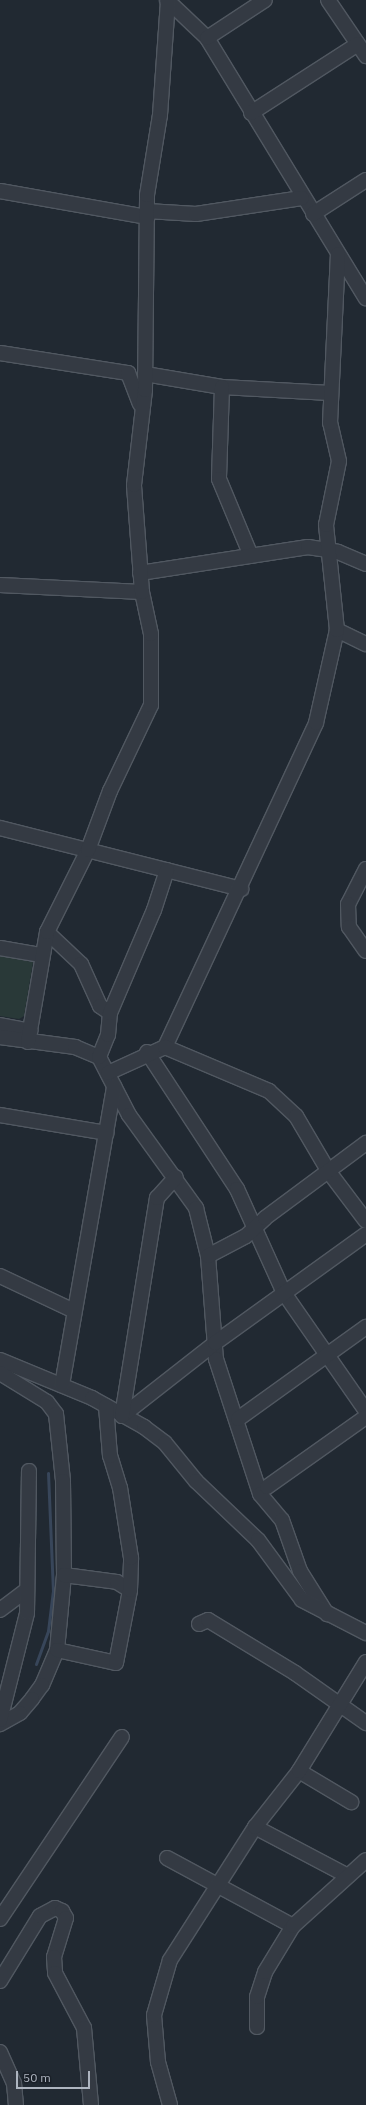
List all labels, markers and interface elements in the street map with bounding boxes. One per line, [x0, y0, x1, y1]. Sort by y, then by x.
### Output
scale bar [18, 2063, 92, 2089]
text: 50 m [23, 2070, 51, 2085]

